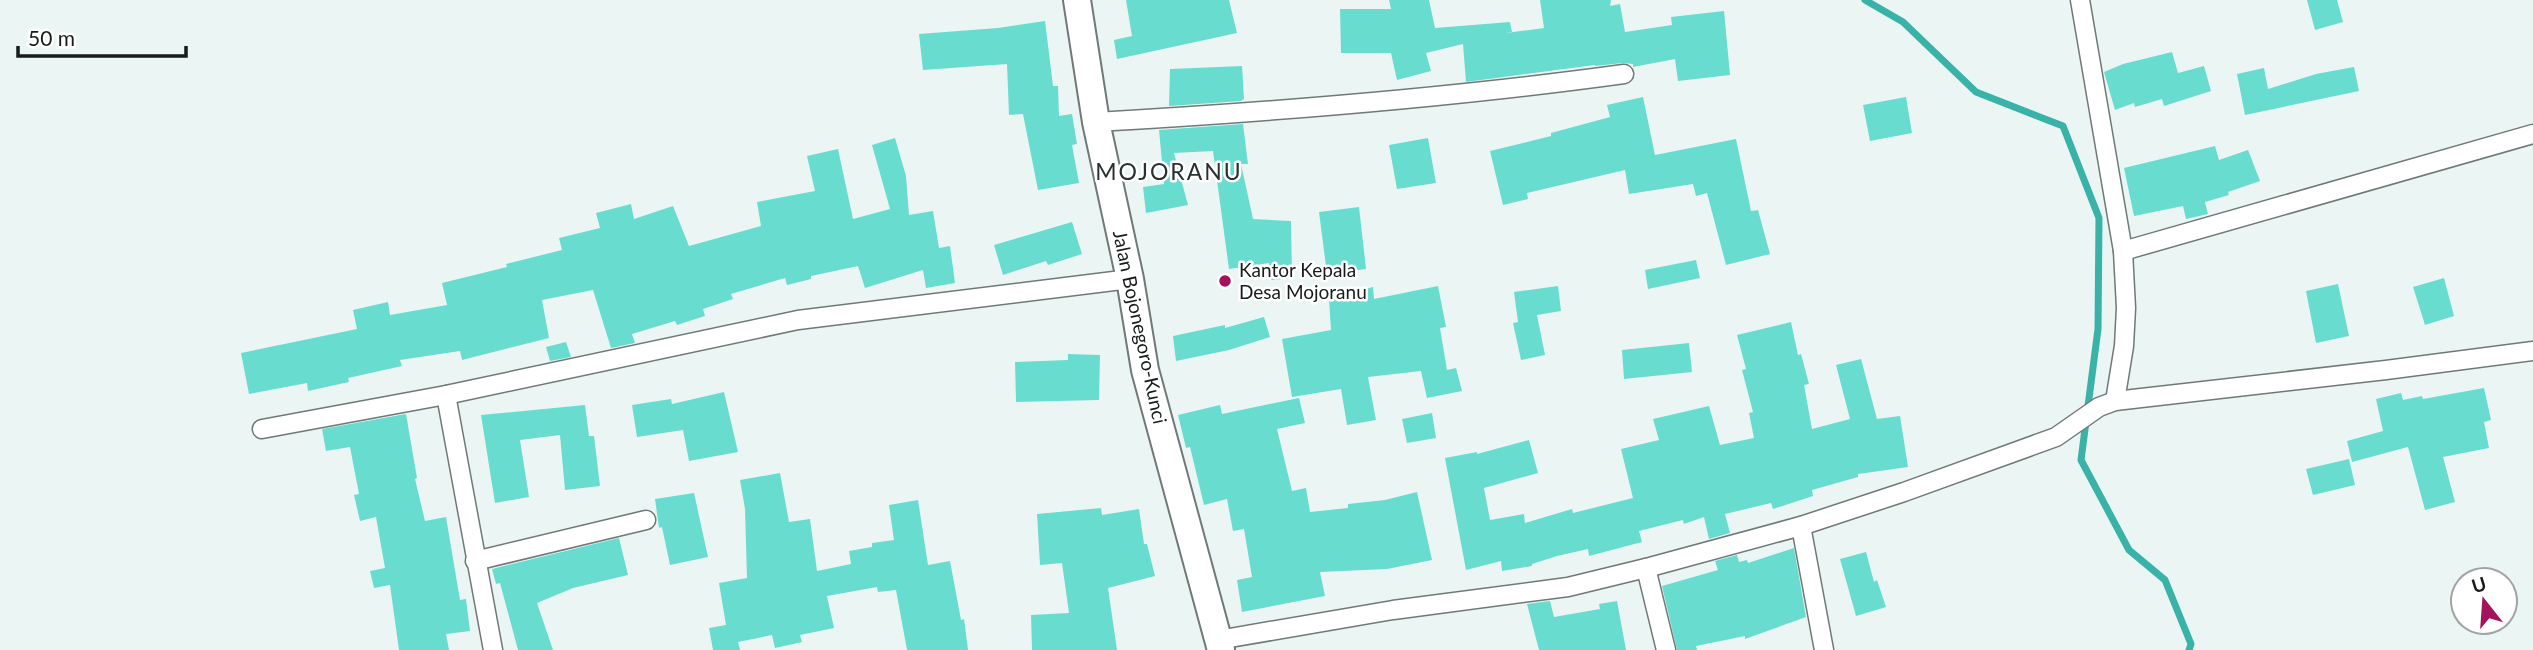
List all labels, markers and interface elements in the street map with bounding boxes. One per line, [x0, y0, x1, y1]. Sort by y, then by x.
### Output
scale bar [18, 14, 186, 58]
text: 50 m [28, 25, 75, 50]
district label: MOJORANU [1095, 157, 1243, 185]
street label: Jalan Bojonegoro-Kunci [1109, 228, 1172, 426]
place label: Kantor Kepala Desa Mojoranu [1239, 258, 1367, 303]
marker: Kantor Kepala Desa Mojoranu [1217, 273, 1233, 289]
north arrow [2449, 566, 2519, 636]
text: U [2469, 571, 2489, 597]

